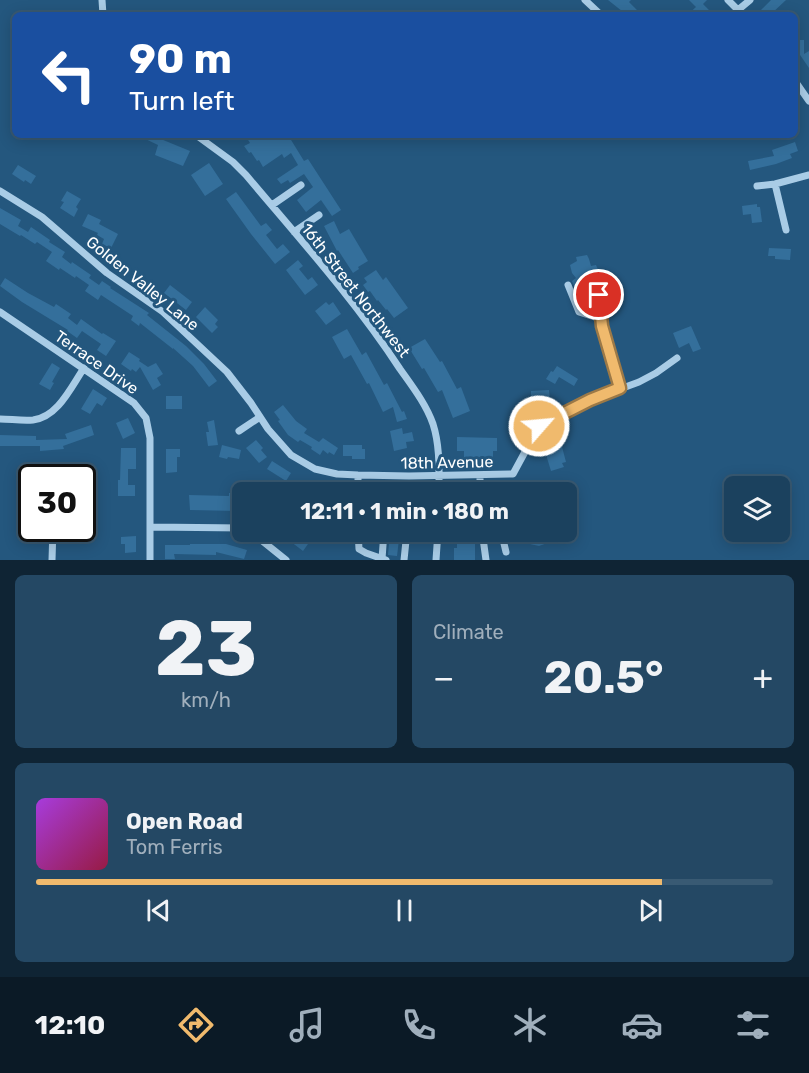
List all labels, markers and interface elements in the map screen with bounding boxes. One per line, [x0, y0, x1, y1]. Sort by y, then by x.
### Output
text: 90 m [129, 34, 232, 84]
icon: left [30, 36, 108, 114]
text: Turn left [129, 85, 234, 117]
street label: 16th Street Northwest [297, 220, 414, 361]
street label: Golden Valley Lane [83, 232, 203, 335]
pin [573, 269, 624, 320]
icon: arrive [582, 278, 615, 311]
street label: Terrace Drive [51, 327, 142, 398]
position arrow [507, 394, 571, 458]
street label: 18th Avenue [401, 452, 493, 473]
speed limit sign: 30 [18, 464, 96, 542]
map controls [724, 476, 790, 542]
button: layers [724, 476, 790, 542]
text: 12:11 · 1 min · 180 m [300, 498, 509, 525]
text: 23 [155, 602, 257, 695]
text: Climate [433, 620, 504, 644]
text: 20.5° [544, 651, 663, 704]
text: − [433, 658, 454, 697]
text: + [752, 658, 773, 697]
text: km/h [181, 688, 231, 712]
text: Open Road [126, 808, 243, 835]
text: Tom Ferris [126, 835, 223, 859]
icon: previous [142, 894, 175, 927]
icon: pause [388, 894, 421, 927]
icon: next [634, 894, 667, 927]
icon: directions [175, 1004, 217, 1046]
icon: music [286, 1004, 328, 1046]
icon: phone [398, 1004, 440, 1046]
icon: climate [509, 1004, 551, 1046]
icon: car [621, 1004, 663, 1046]
icon: filters [732, 1004, 774, 1046]
text: 12:10 [35, 1009, 105, 1041]

